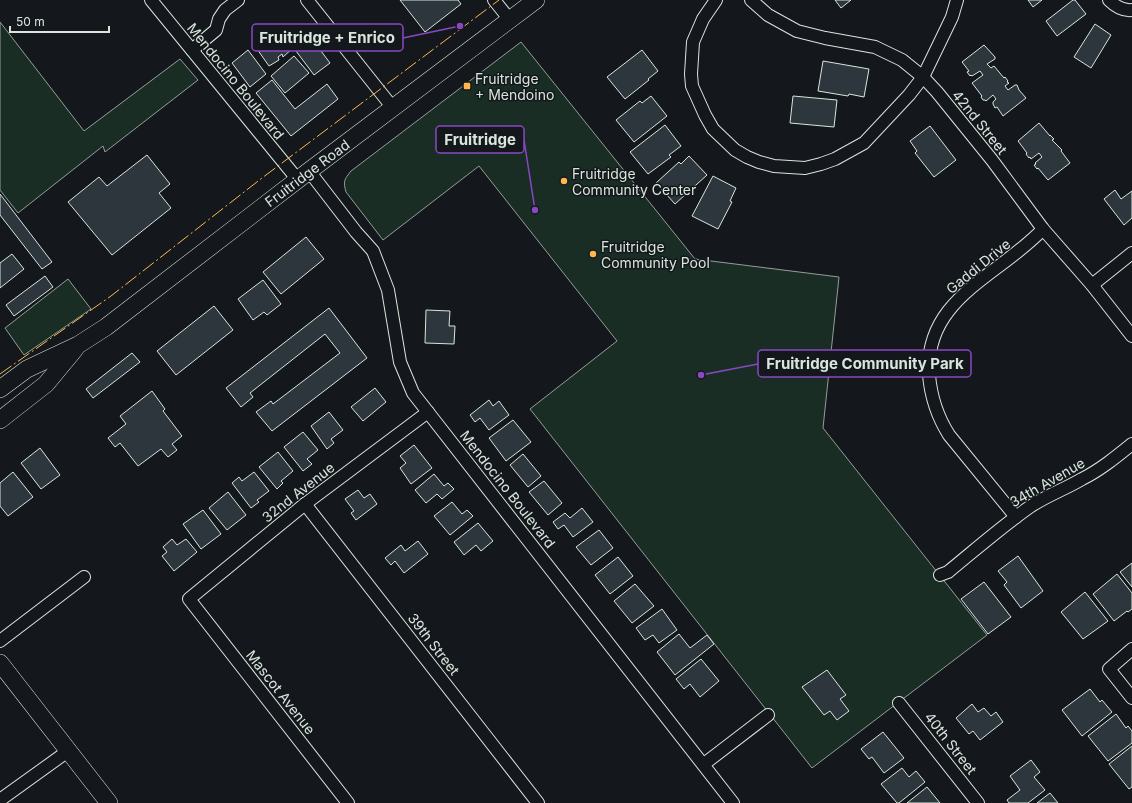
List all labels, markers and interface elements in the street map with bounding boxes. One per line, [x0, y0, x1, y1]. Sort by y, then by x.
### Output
scale bar [10, 8, 109, 34]
text: 50 m [16, 14, 45, 29]
street label: Mendocino Boulevard [184, 20, 288, 142]
callout: Fruitridge + Enrico [252, 24, 403, 51]
text: Fruitridge + Enrico [259, 28, 395, 47]
place label: Fruitridge + Mendoino [475, 70, 554, 103]
marker: Fruitridge + Mendoino [462, 81, 472, 91]
street label: 42nd Street [949, 86, 1011, 158]
callout: Fruitridge [436, 126, 524, 153]
text: Fruitridge [444, 130, 516, 149]
street label: Fruitridge Road [261, 136, 353, 210]
place label: Fruitridge Community Center [572, 165, 696, 198]
marker: Fruitridge Community Center [559, 176, 569, 186]
street label: Gaddi Drive [943, 235, 1013, 297]
place label: Fruitridge Community Pool [601, 238, 710, 271]
marker: Fruitridge Community Pool [588, 249, 598, 259]
callout: Fruitridge Community Park [758, 350, 971, 377]
text: Fruitridge Community Park [766, 354, 964, 373]
street label: Mendocino Boulevard [457, 427, 559, 551]
street label: 34th Avenue [1007, 454, 1087, 510]
street label: 32nd Avenue [258, 458, 338, 526]
street label: 39th Street [405, 610, 464, 679]
street label: Mascot Avenue [243, 647, 319, 737]
street label: 40th Street [921, 708, 981, 778]

